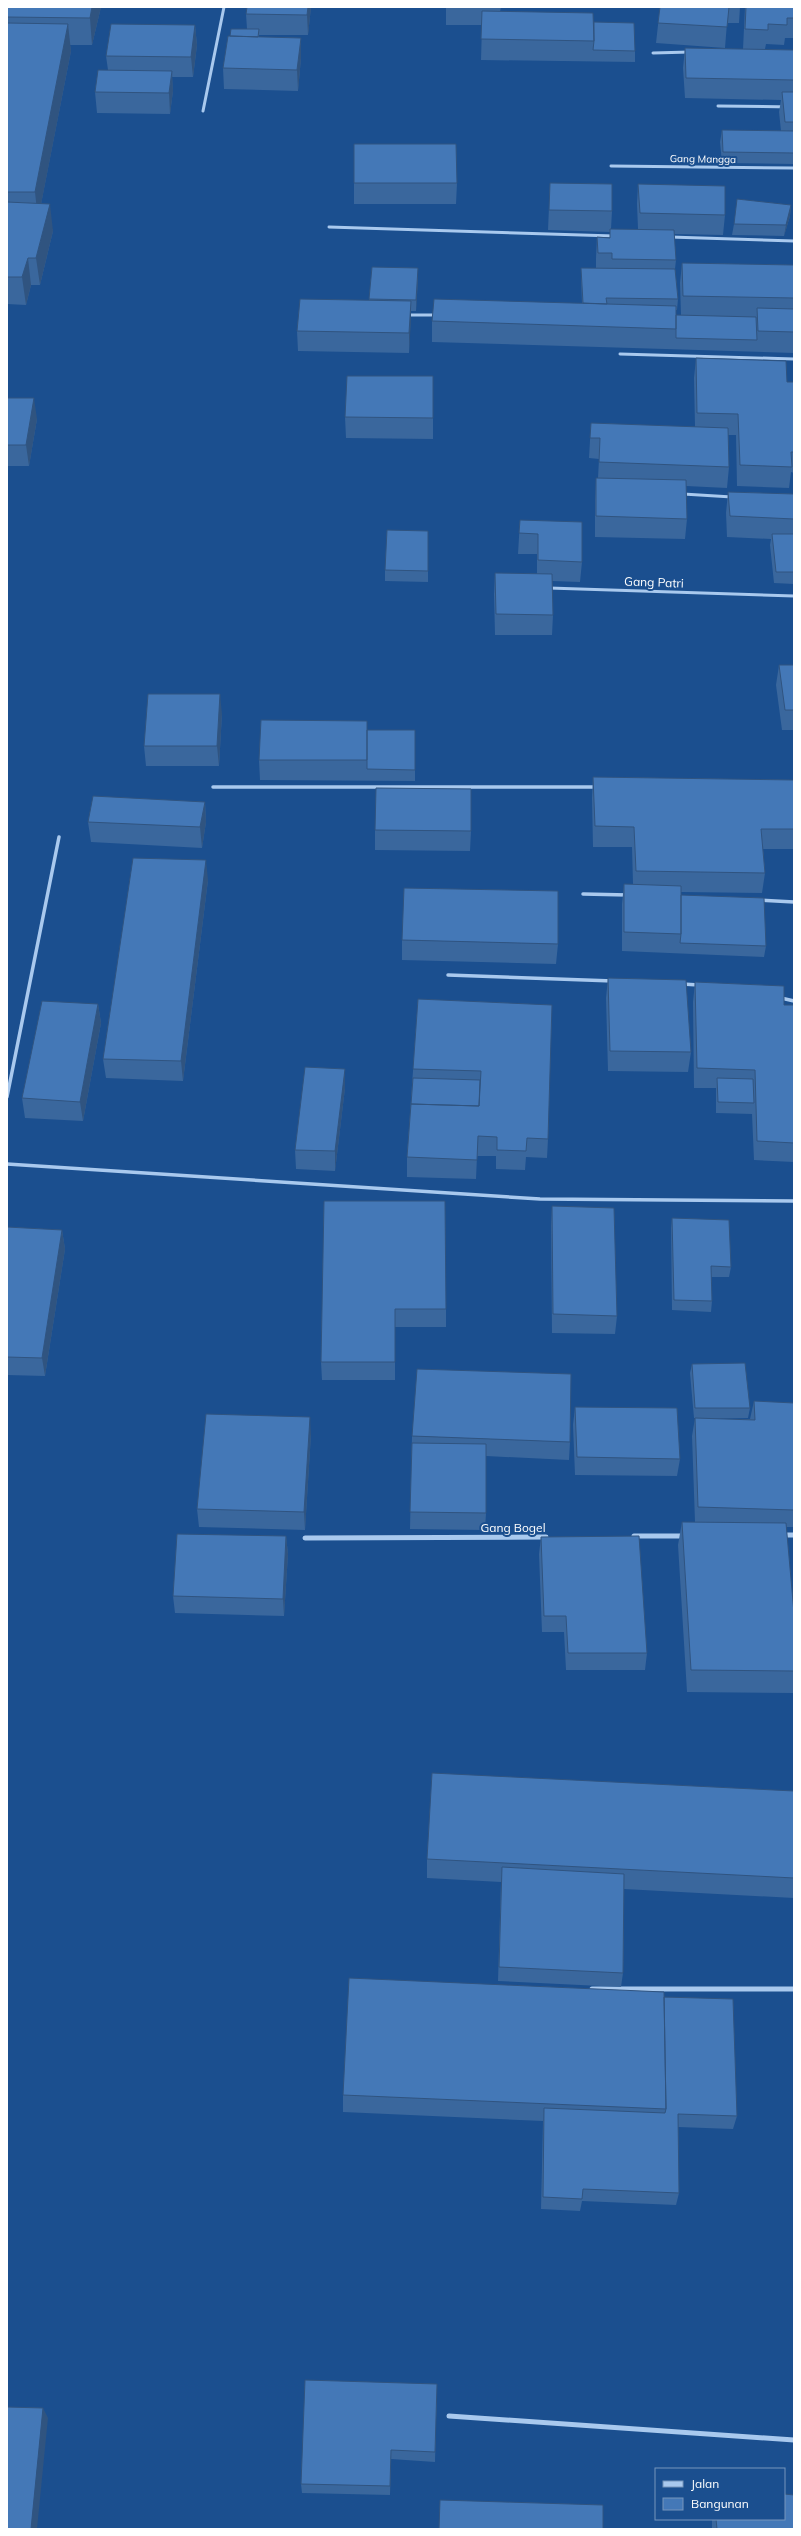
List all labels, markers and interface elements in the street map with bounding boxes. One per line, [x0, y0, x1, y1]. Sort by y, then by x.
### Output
street label: Gang Mangga [670, 152, 736, 166]
street label: Gang Patri [624, 573, 684, 591]
street label: Gang Bogel [480, 1520, 546, 1535]
legend [655, 2468, 785, 2520]
text: Jalan [691, 2476, 719, 2491]
text: Bangunan [691, 2496, 749, 2511]

